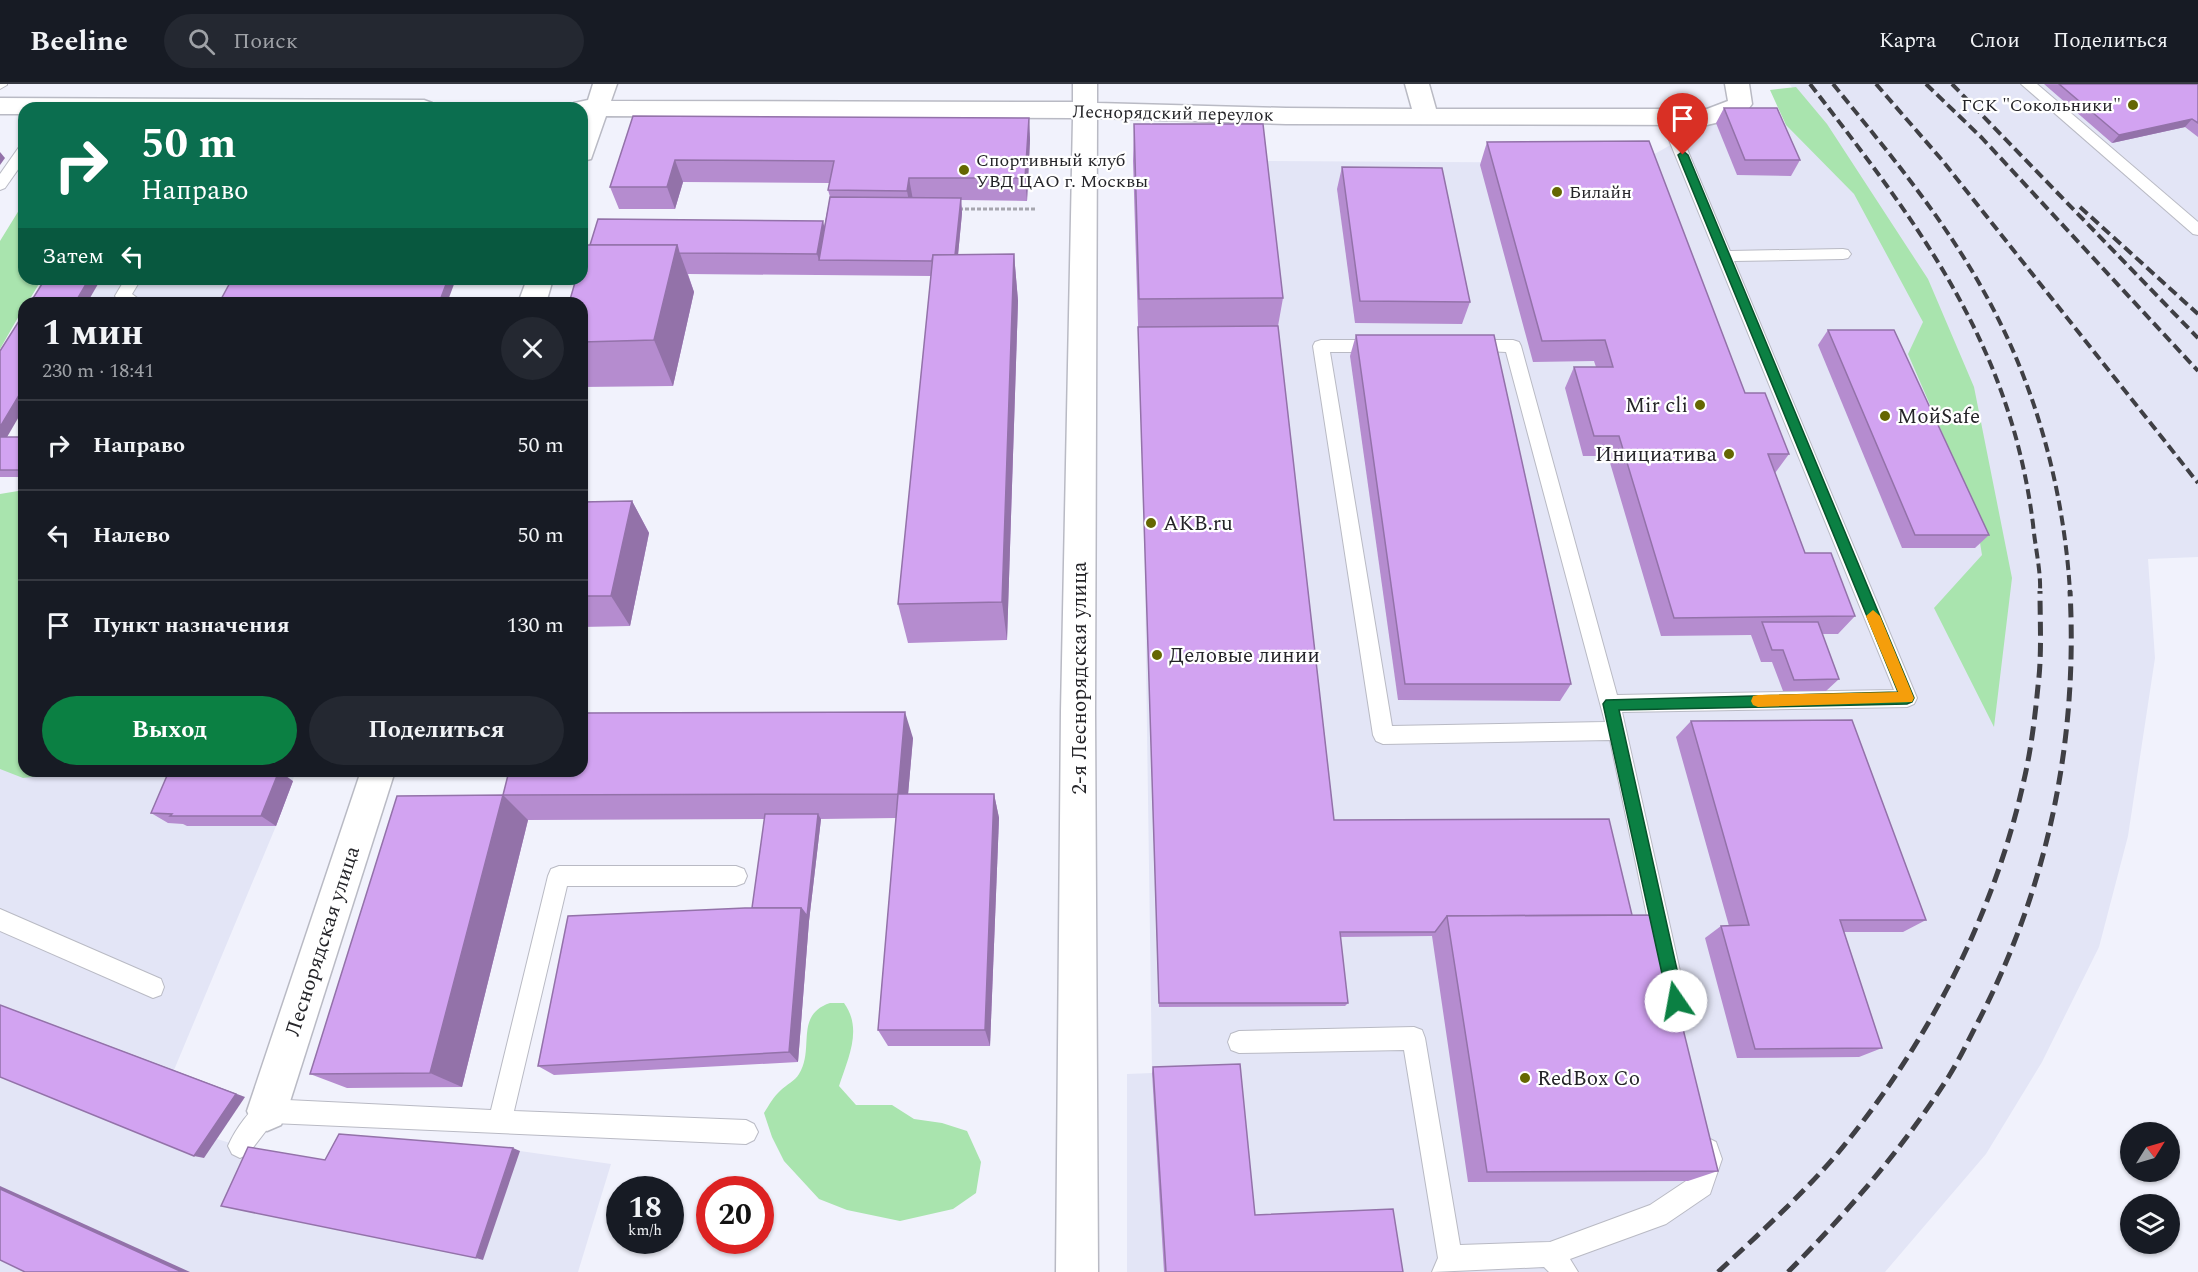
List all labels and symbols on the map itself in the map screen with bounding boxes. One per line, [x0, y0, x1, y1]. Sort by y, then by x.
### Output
place label: ГСК "Сокольники" [1961, 92, 2121, 119]
pin [1657, 93, 1708, 155]
street label: Леснорядский переулок [1072, 98, 1274, 129]
marker: ГСК "Сокольники" [2126, 98, 2140, 112]
place label: Спортивный клуб УВД ЦАО г. Москвы [976, 147, 1148, 195]
marker: Спортивный клуб УВД ЦАО г. Москвы [957, 163, 971, 177]
place label: Билайн [1569, 179, 1632, 206]
marker: Билайн [1550, 185, 1564, 199]
place label: Mir cli [1625, 390, 1688, 422]
marker: Mir cli [1693, 398, 1707, 412]
place label: МойSafe [1897, 401, 1980, 433]
marker: МойSafe [1878, 409, 1892, 423]
place label: Инициатива [1595, 439, 1718, 471]
marker: Инициатива [1722, 447, 1736, 461]
place label: AKB.ru [1163, 508, 1233, 540]
marker: AKB.ru [1144, 516, 1158, 530]
street label: 2-я Леснорядская улица [1064, 561, 1096, 795]
place label: Деловые линии [1169, 640, 1320, 672]
marker: Деловые линии [1150, 648, 1164, 662]
street label: Леснорядская улица [277, 841, 369, 1041]
position arrow [1644, 969, 1708, 1033]
place label: RedBox Co [1537, 1063, 1640, 1095]
marker: RedBox Co [1518, 1071, 1532, 1085]
north arrow [2120, 1122, 2180, 1182]
speed limit sign: 20 [696, 1176, 774, 1254]

